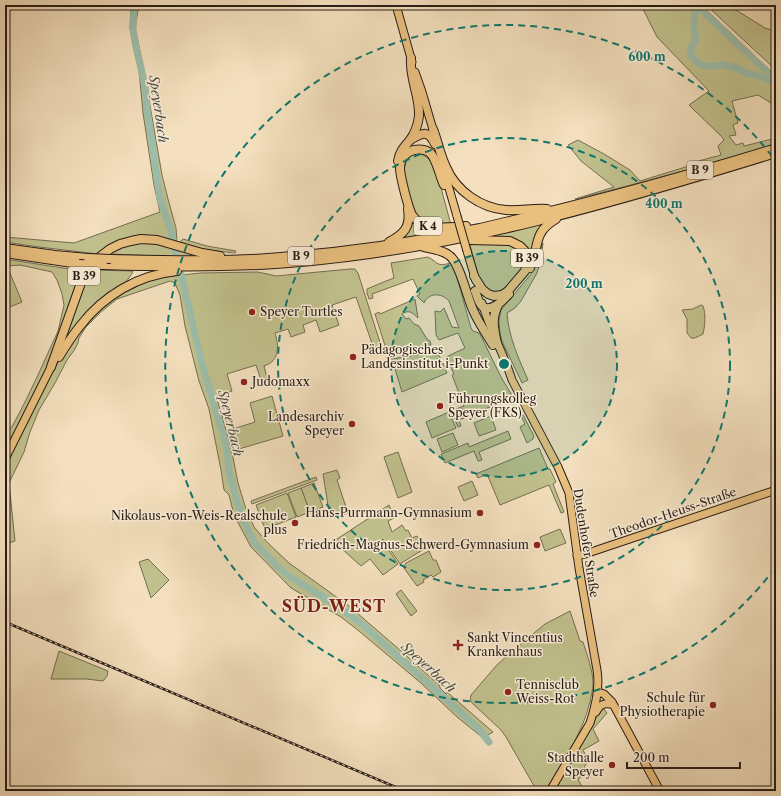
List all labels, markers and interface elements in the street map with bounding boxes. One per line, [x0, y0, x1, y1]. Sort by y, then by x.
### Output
text: 600 m [628, 49, 666, 64]
water label: Speyerbach [146, 73, 172, 144]
road number: B 9 [687, 161, 713, 179]
text: 400 m [645, 196, 683, 211]
road number: K 4 [414, 217, 442, 235]
road number: B 9 [288, 247, 314, 265]
road number: B 39 [511, 249, 543, 267]
road number: B 39 [68, 267, 100, 285]
text: 200 m [565, 276, 603, 291]
place label: Speyer Turtles [260, 304, 343, 319]
marker: Speyer Turtles [247, 307, 257, 317]
place label: Pädagogisches Landesinstitut i-Punkt [361, 342, 489, 371]
marker: Pädagogisches Landesinstitut i-Punkt [348, 352, 358, 362]
centre of rings [497, 357, 511, 371]
place label: Judomaxx [250, 374, 310, 389]
marker: Judomaxx [239, 377, 249, 387]
water label: Speyerbach [215, 387, 247, 458]
place label: Führungskolleg Speyer (FKS) [448, 391, 537, 420]
marker: Führungskolleg Speyer (FKS) [435, 401, 445, 411]
place label: Landesarchiv Speyer [268, 409, 345, 438]
marker: Landesarchiv Speyer [347, 419, 357, 429]
street label: Theodor-Heuss-Straße [607, 484, 738, 541]
street label: Dudenhofer Straße [570, 487, 603, 599]
place label: Hans-Purrmann-Gymnasium [305, 505, 472, 520]
place label: Nikolaus-von-Weis-Realschule plus [111, 508, 287, 537]
marker: Hans-Purrmann-Gymnasium [475, 508, 485, 518]
marker: Nikolaus-von-Weis-Realschule plus [290, 518, 300, 528]
place label: Friedrich-Magnus-Schwerd-Gymnasium [297, 537, 529, 552]
marker: Friedrich-Magnus-Schwerd-Gymnasium [532, 540, 542, 550]
district label: SÜD-WEST [282, 595, 386, 616]
place label: Sankt Vincentius Krankenhaus [467, 630, 563, 659]
water label: Speyerbach [398, 638, 460, 696]
marker: Sankt Vincentius Krankenhaus [452, 639, 464, 651]
place label: Tennisclub Weiss-Rot [515, 677, 579, 706]
marker: Tennisclub Weiss-Rot [503, 687, 513, 697]
place label: Schule für Physiotherapie [620, 690, 705, 719]
marker: Schule für Physiotherapie [708, 700, 718, 710]
scale bar [627, 744, 740, 770]
place label: Stadthalle Speyer [547, 750, 604, 779]
text: 200 m [633, 750, 670, 765]
marker: Stadthalle Speyer [607, 760, 617, 770]

